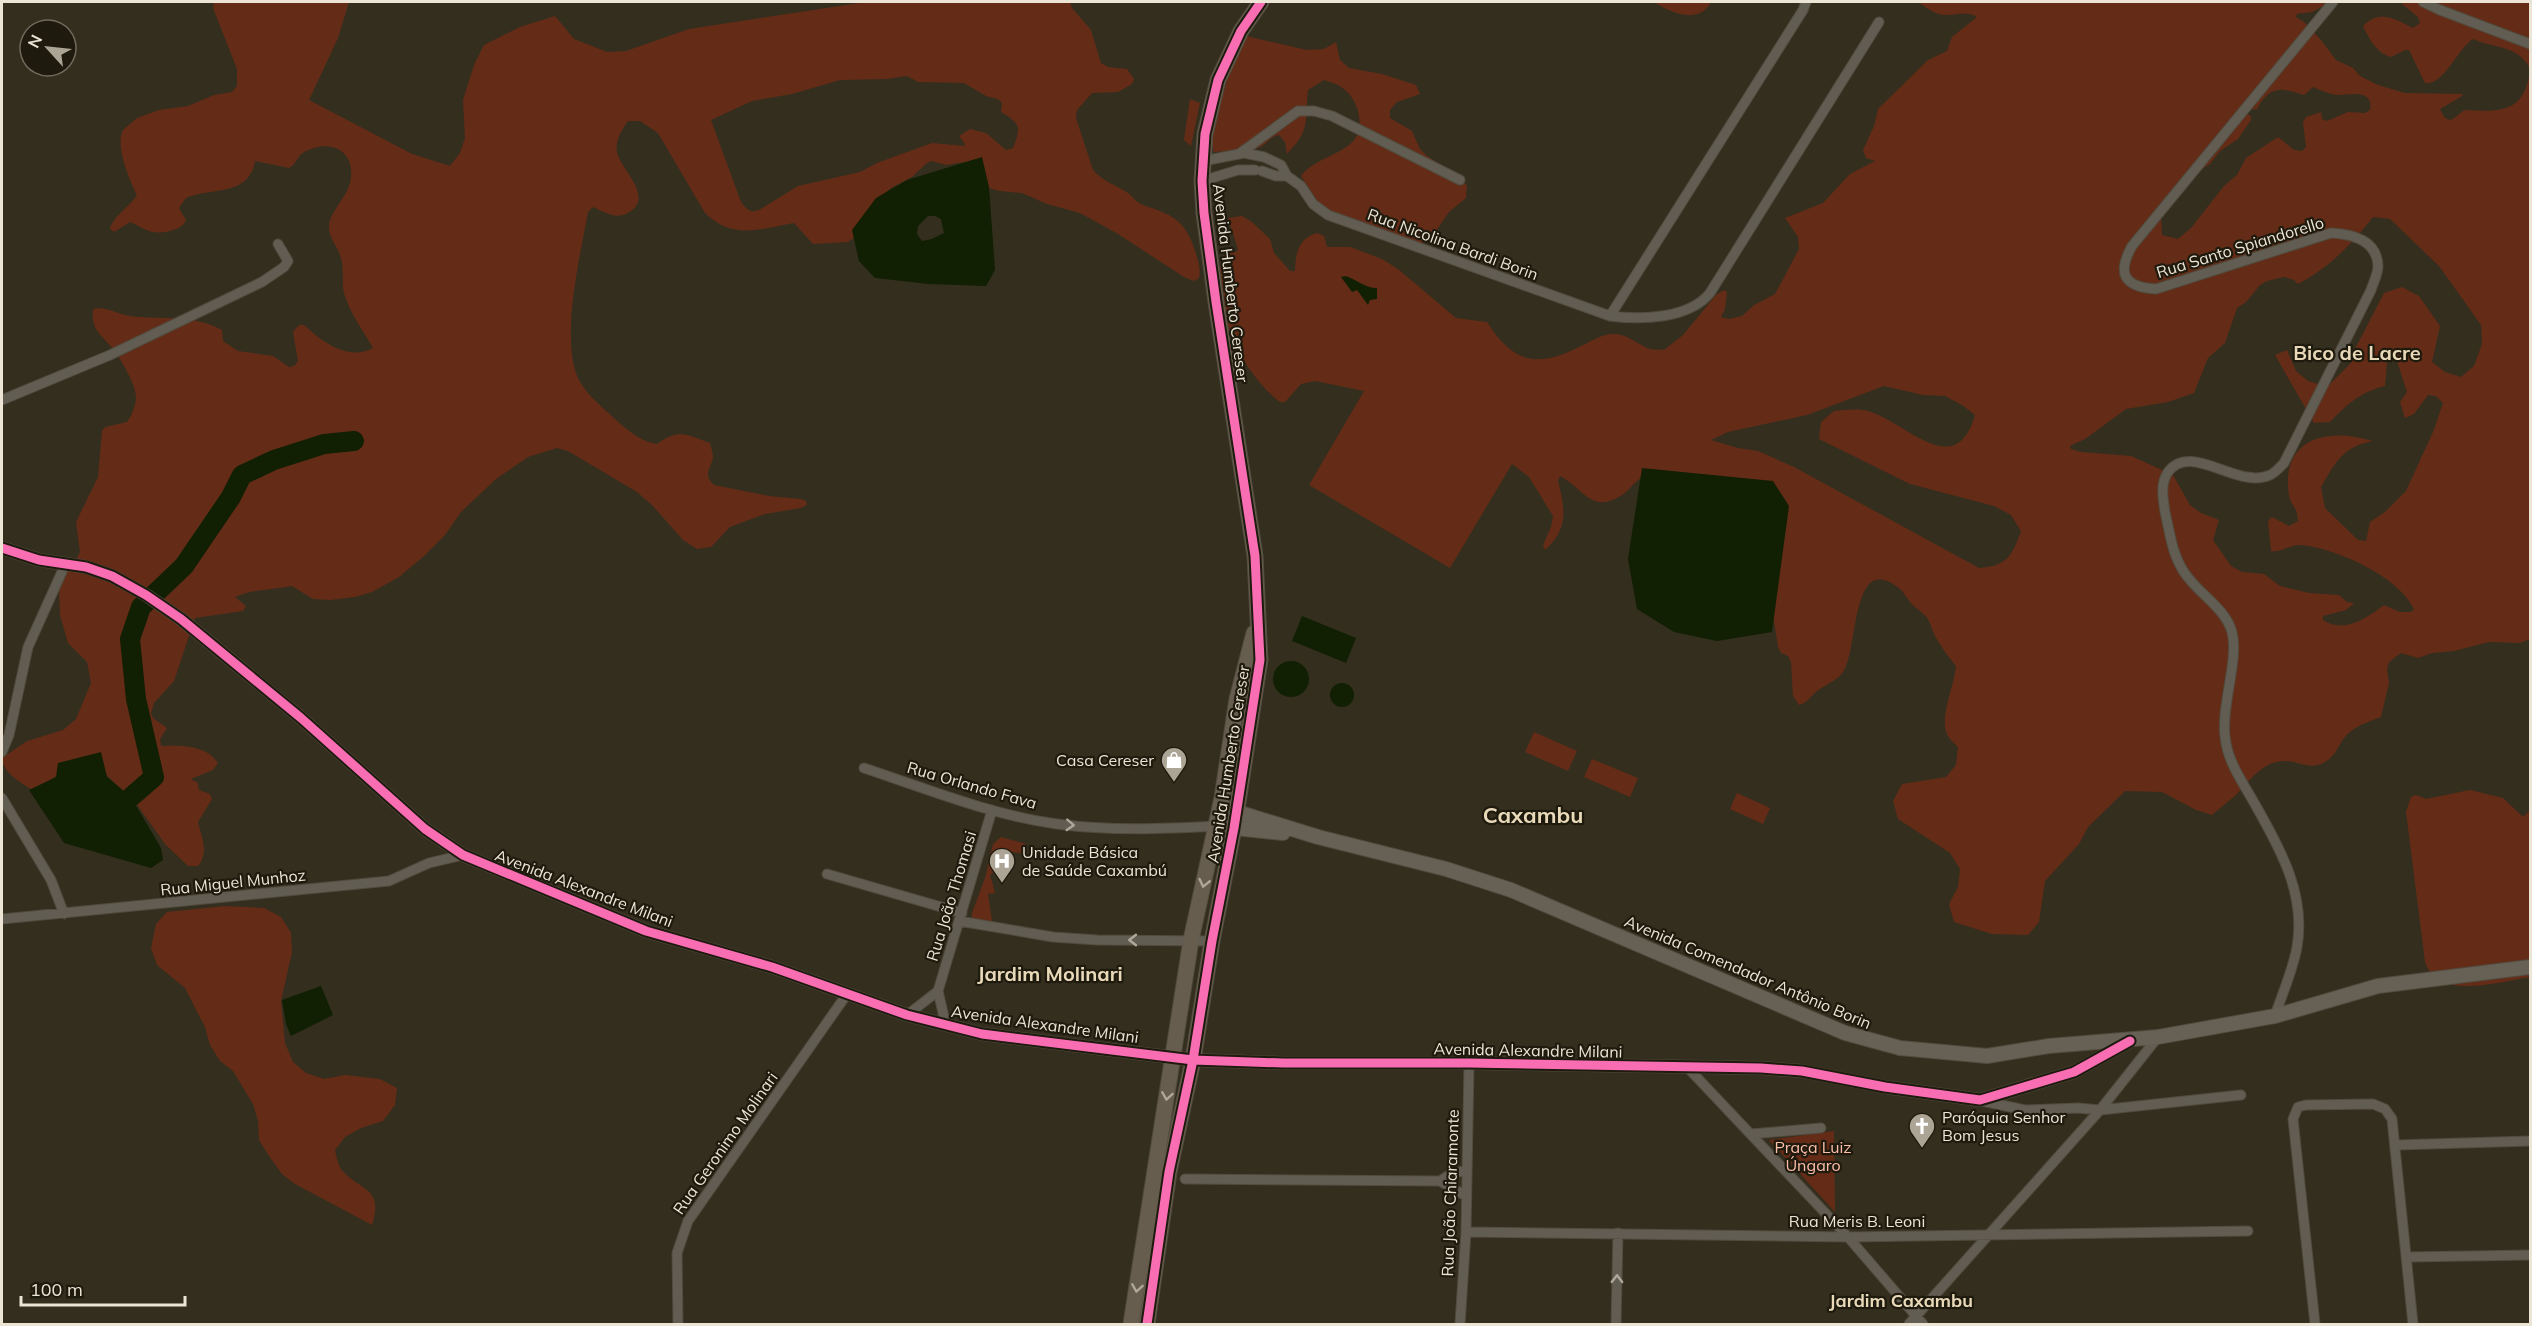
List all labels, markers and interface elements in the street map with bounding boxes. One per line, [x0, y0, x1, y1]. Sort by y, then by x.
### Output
north arrow [18, 18, 78, 78]
text: N [23, 31, 46, 51]
street label: Avenida Humberto Cereser [1209, 183, 1253, 384]
street label: Rua Nicolina Bardi Borin [1365, 204, 1541, 284]
street label: Rua Santo Spiandorello [2154, 212, 2326, 282]
district label: Bico de Lacre [2293, 340, 2421, 365]
street label: Avenida Humberto Cereser [1202, 664, 1254, 864]
shop icon: Casa Cereser [1159, 745, 1189, 783]
place label: Casa Cereser [1056, 750, 1154, 770]
street label: Rua Orlando Fava [905, 757, 1039, 813]
district label: Caxambu [1483, 801, 1583, 829]
one-way arrow [1066, 818, 1075, 831]
street label: Rua João Thomasi [922, 829, 980, 963]
place label: Unidade Básica de Saúde Caxambú [1022, 842, 1167, 880]
street label: Avenida Alexandre Milani [492, 845, 676, 931]
hospital icon: Unidade Básica de Saúde Caxambú [987, 846, 1017, 884]
street label: Rua Miguel Munhoz [159, 864, 307, 900]
one-way arrow [1198, 878, 1211, 888]
street label: Avenida Comendador Antônio Borin [1622, 911, 1874, 1033]
one-way arrow [1128, 934, 1137, 946]
district label: Jardim Molinari [977, 961, 1123, 986]
street label: Avenida Alexandre Milani [950, 1001, 1140, 1047]
street label: Avenida Alexandre Milani [1433, 1038, 1623, 1062]
street label: Rua Geronimo Molinari [668, 1068, 782, 1218]
one-way arrow [1161, 1090, 1174, 1100]
place label: Paróquia Senhor Bom Jesus [1942, 1107, 2065, 1145]
street label: Rua João Chiaramonte [1437, 1109, 1463, 1277]
church icon: Paróquia Senhor Bom Jesus [1907, 1111, 1937, 1149]
park label: Praça Luiz Úngaro [1774, 1137, 1852, 1175]
street label: Rua Meris B. Leoni [1789, 1211, 1925, 1231]
scale bar [21, 1269, 184, 1307]
one-way arrow [1611, 1274, 1624, 1283]
text: 100 m [30, 1278, 83, 1301]
one-way arrow [1131, 1284, 1143, 1293]
district label: Jardim Caxambu [1829, 1289, 1973, 1312]

